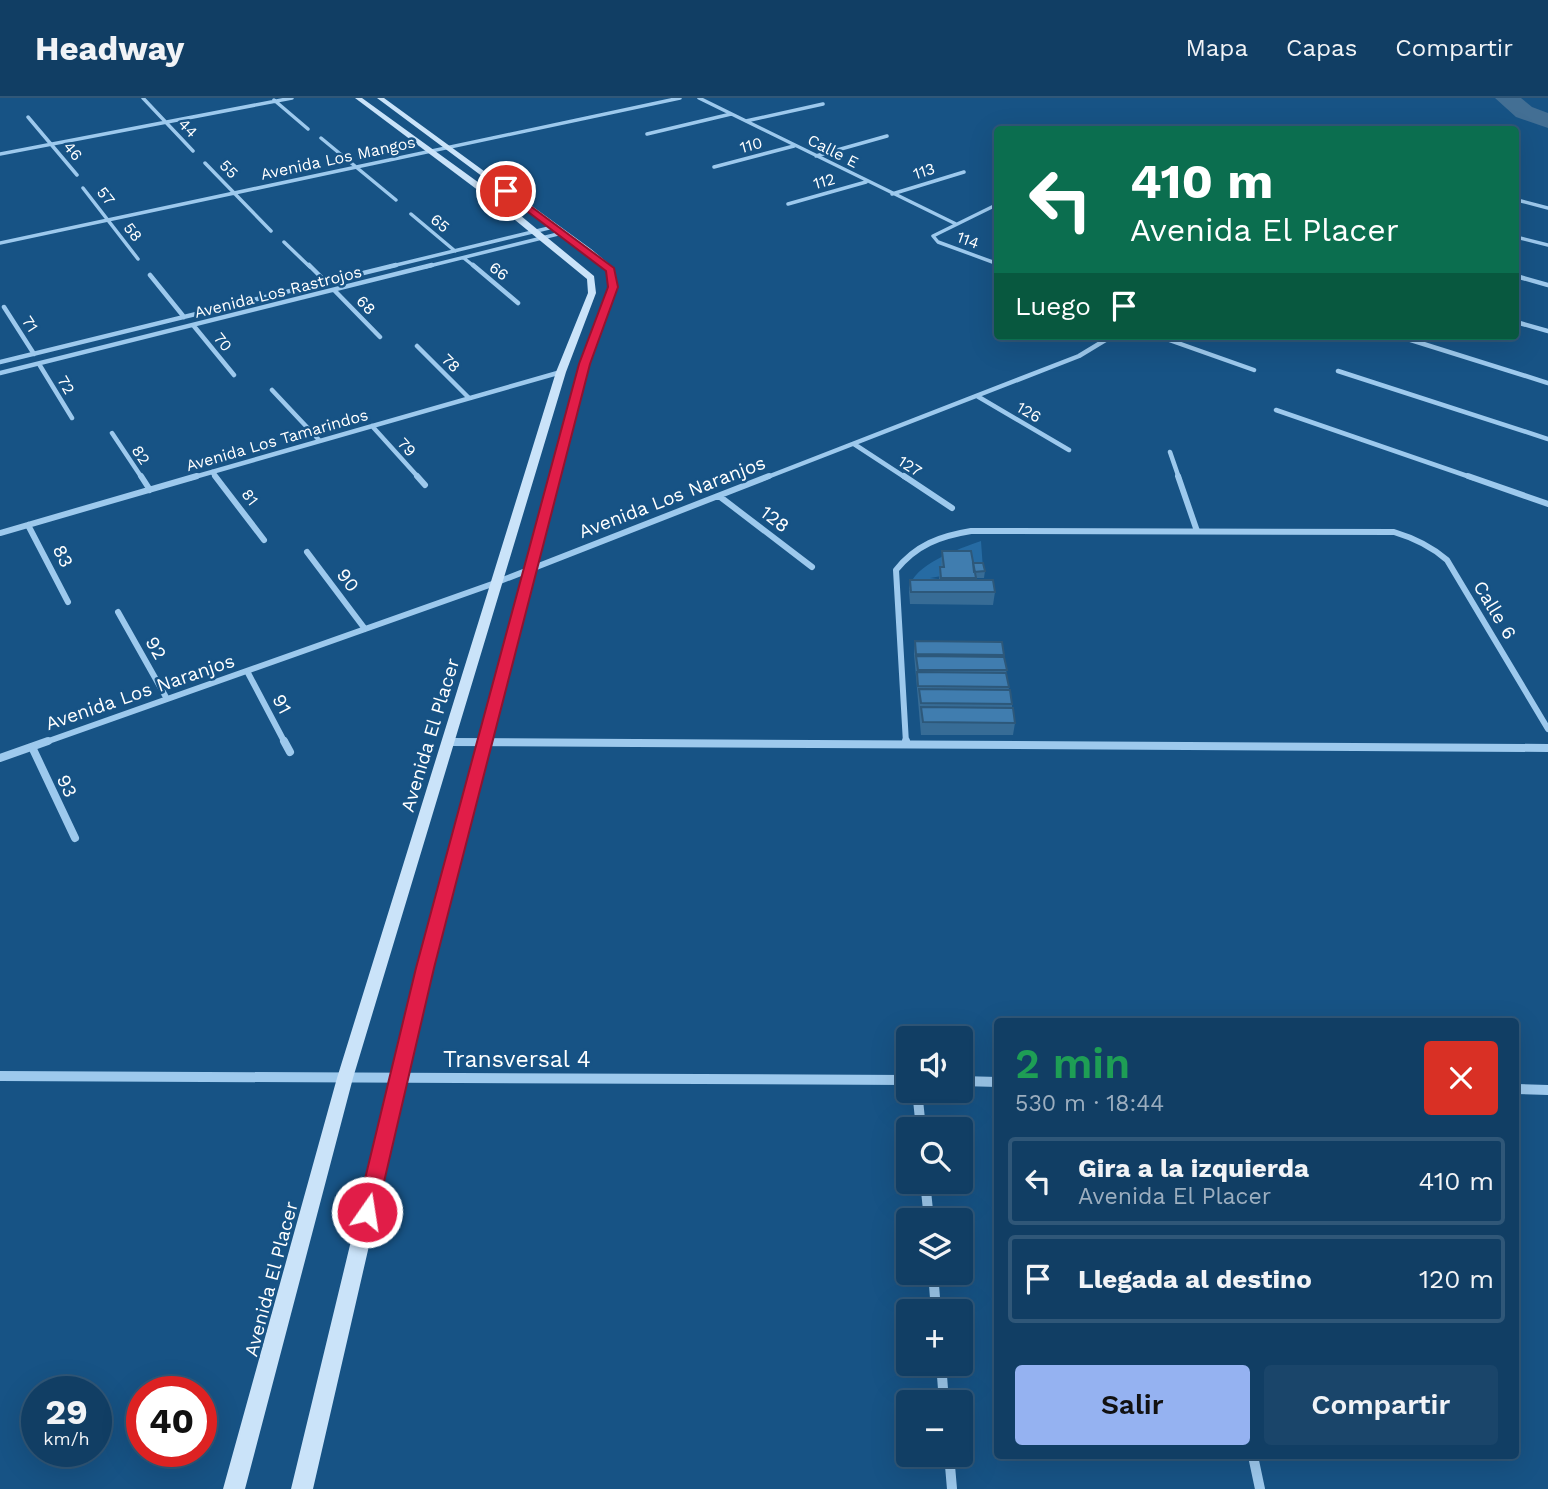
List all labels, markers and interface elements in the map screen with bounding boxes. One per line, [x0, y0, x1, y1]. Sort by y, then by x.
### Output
text: Headway [35, 29, 184, 68]
text: Mapa [1185, 34, 1248, 62]
text: Capas [1286, 34, 1357, 62]
text: Compartir [1395, 34, 1513, 62]
street label: 44 [174, 114, 202, 142]
street label: Calle E [804, 130, 862, 172]
street label: Avenida Los Mangos [259, 132, 417, 184]
street label: 110 [738, 133, 764, 157]
street label: 46 [59, 137, 87, 165]
text: 410 m [1130, 152, 1273, 210]
icon: left [1015, 154, 1106, 245]
street label: 55 [216, 156, 242, 182]
street label: 113 [911, 159, 937, 183]
pin [476, 161, 536, 221]
street label: 112 [811, 169, 837, 193]
icon: arrive [487, 172, 525, 210]
street label: 57 [93, 183, 119, 209]
street label: 65 [427, 210, 453, 236]
text: Avenida El Placer [1130, 211, 1399, 249]
street label: 58 [120, 219, 146, 245]
street label: 114 [954, 227, 982, 253]
street label: 66 [485, 257, 513, 285]
street label: Avenida Los Rastrojos [192, 262, 364, 322]
icon: arrive [1105, 287, 1143, 325]
street label: 68 [352, 291, 380, 319]
text: Luego [1015, 291, 1091, 321]
street label: 71 [18, 312, 42, 336]
street label: 70 [210, 329, 236, 355]
street label: 78 [438, 350, 464, 376]
street label: 72 [53, 372, 79, 398]
street label: 126 [1013, 397, 1045, 427]
street label: Avenida Los Tamarindos [184, 405, 370, 475]
street label: 79 [394, 434, 420, 460]
street label: 82 [128, 442, 154, 468]
street label: Avenida Los Naranjos [575, 451, 769, 543]
street label: 127 [895, 451, 925, 481]
street label: 81 [238, 485, 262, 509]
street label: 128 [756, 501, 794, 537]
street label: 83 [48, 541, 78, 571]
street label: 90 [332, 564, 364, 596]
street label: Calle 6 [1469, 576, 1521, 644]
street label: 92 [140, 632, 172, 664]
street label: Avenida Los Naranjos [43, 649, 237, 735]
street label: Avenida El Placer [396, 655, 464, 815]
street label: 91 [267, 690, 297, 718]
street label: 93 [52, 771, 82, 801]
map controls [896, 1026, 973, 1467]
button: sound [896, 1026, 973, 1103]
text: 2 min [1015, 1039, 1130, 1088]
button: close [1424, 1041, 1498, 1115]
street label: Transversal 4 [443, 1046, 591, 1073]
text: 530 m · 18:44 [1015, 1090, 1164, 1117]
button: search [896, 1117, 973, 1194]
text: Gira a la izquierda [1078, 1153, 1309, 1183]
icon: left [1019, 1162, 1057, 1200]
text: 410 m [1419, 1166, 1494, 1196]
position arrow [330, 1175, 404, 1249]
text: Avenida El Placer [1078, 1183, 1271, 1210]
street label: Avenida El Placer [239, 1199, 303, 1359]
button: layers [896, 1208, 973, 1285]
icon: arrive [1019, 1260, 1057, 1298]
text: Llegada al destino [1078, 1264, 1312, 1294]
text: 120 m [1419, 1264, 1494, 1294]
button: + [896, 1299, 973, 1376]
button: Salir [1015, 1365, 1250, 1445]
button: Compartir [1264, 1365, 1498, 1445]
speed limit sign: 40 [126, 1376, 217, 1467]
button: − [896, 1390, 973, 1467]
text: 29 [45, 1391, 88, 1433]
text: km/h [43, 1428, 90, 1449]

